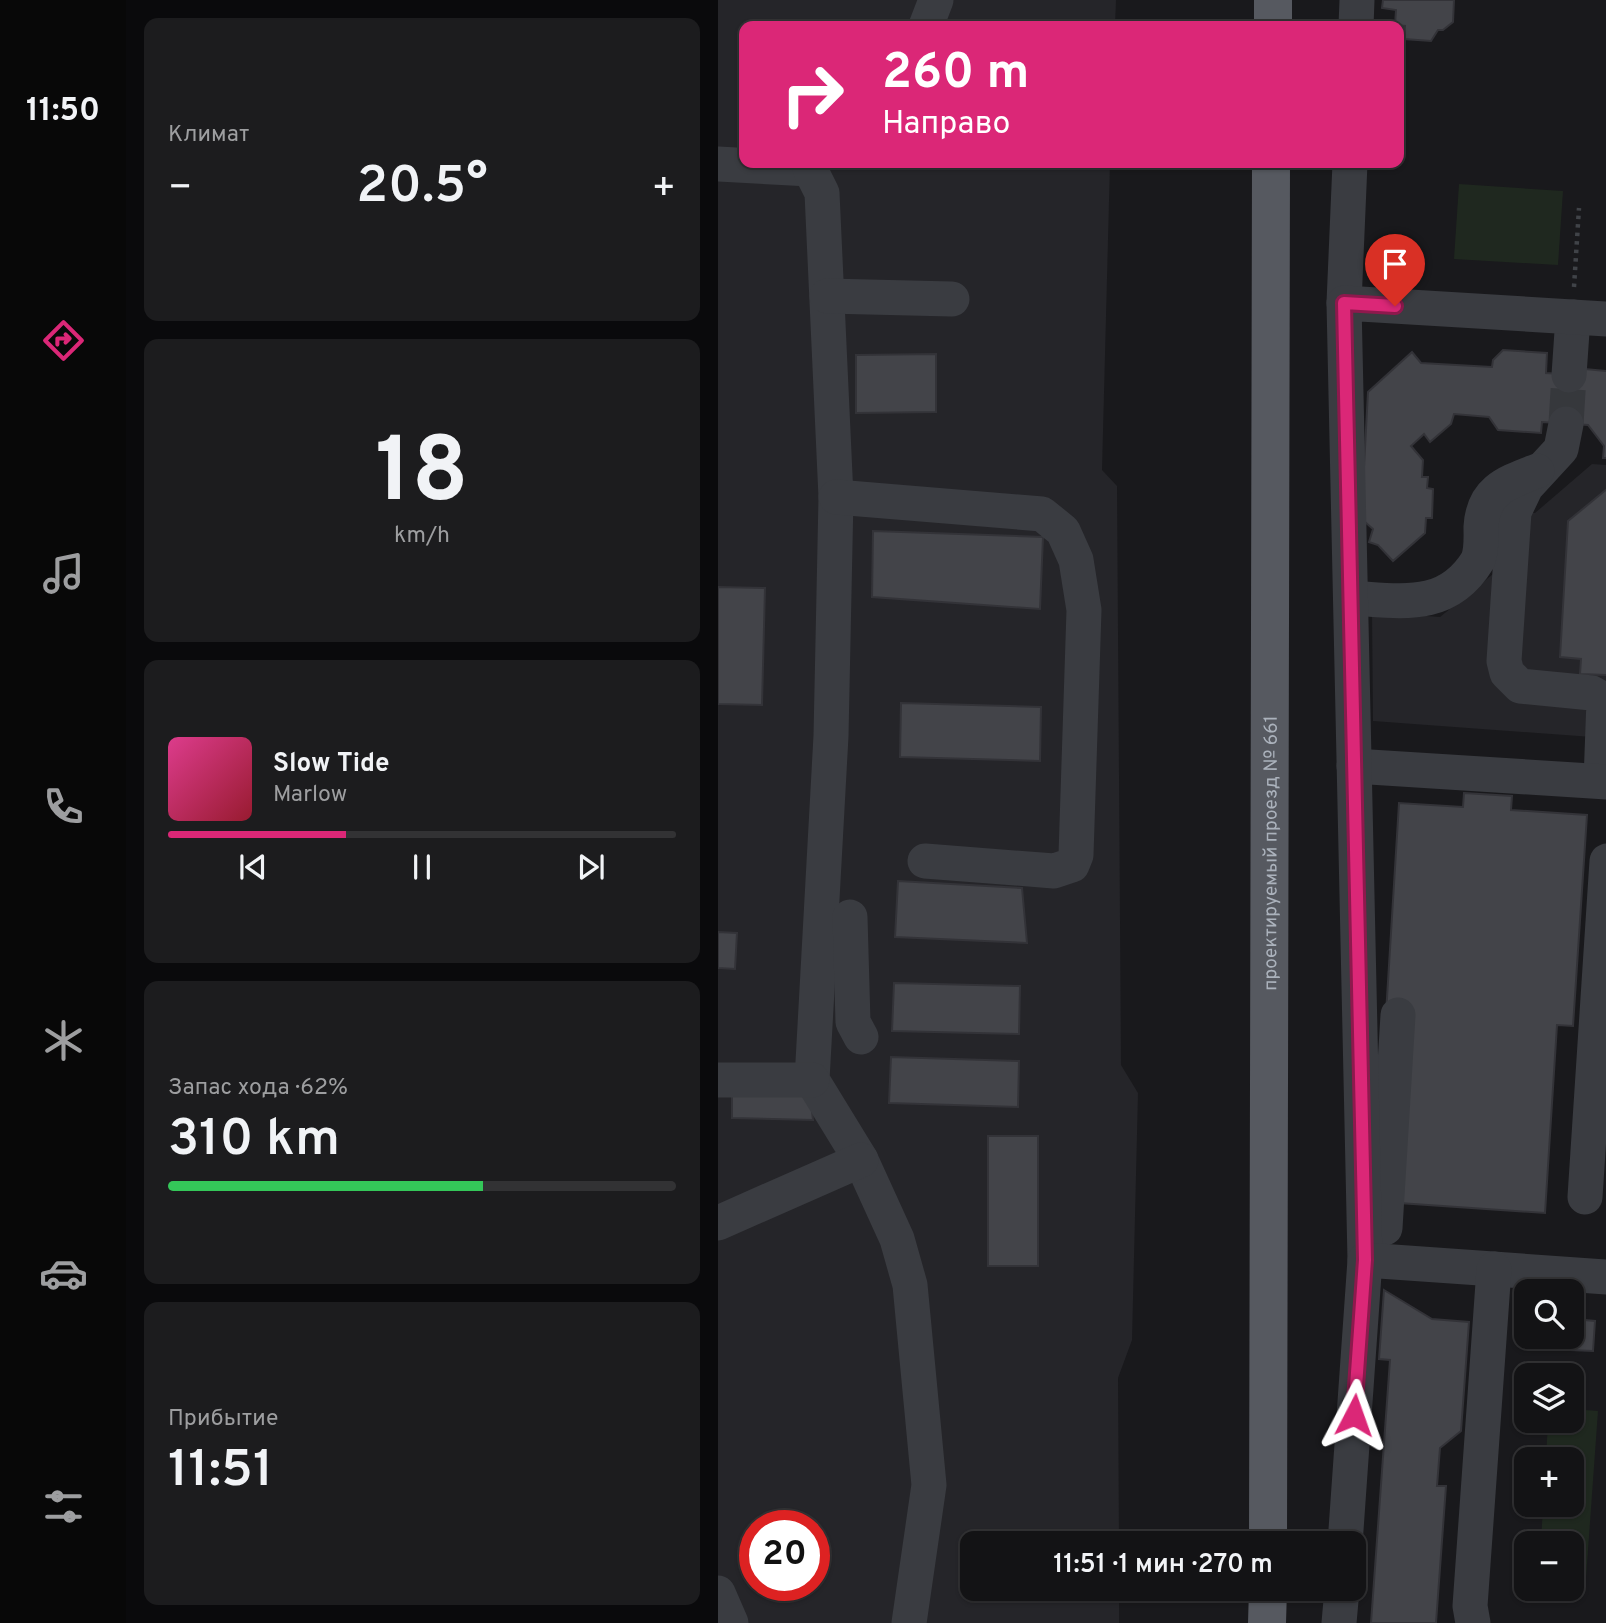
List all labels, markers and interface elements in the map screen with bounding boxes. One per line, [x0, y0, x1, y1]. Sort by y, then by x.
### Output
text: 260 m [882, 44, 1029, 106]
icon: right [767, 49, 858, 140]
text: 11:50 [26, 92, 100, 132]
text: Направо [882, 105, 1010, 145]
text: Климат [168, 121, 249, 150]
text: 20.5° [356, 155, 488, 221]
text: − [168, 165, 193, 214]
text: + [651, 165, 676, 214]
pin [1365, 234, 1425, 306]
icon: arrive [1376, 245, 1414, 283]
icon: directions [39, 316, 88, 365]
text: 18 [375, 419, 469, 534]
text: km/h [394, 522, 450, 551]
icon: music [39, 549, 88, 598]
street label: проектируемый проезд № 661 [1259, 715, 1284, 991]
text: Slow Tide [273, 748, 390, 781]
text: Marlow [273, 781, 347, 810]
icon: phone [39, 782, 88, 831]
icon: previous [234, 848, 272, 886]
icon: pause [403, 848, 441, 886]
icon: next [572, 848, 610, 886]
icon: climate [39, 1016, 88, 1065]
text: Запас хода · 62% [168, 1074, 348, 1103]
text: 310 km [168, 1108, 340, 1174]
icon: car [39, 1249, 88, 1298]
map controls [1514, 1279, 1584, 1601]
button: search [1514, 1279, 1584, 1349]
button: layers [1514, 1363, 1584, 1433]
position arrow [1317, 1378, 1391, 1452]
text: Прибытие [168, 1405, 278, 1434]
text: 11:51 [168, 1439, 273, 1505]
button: + [1514, 1447, 1584, 1517]
icon: filters [39, 1482, 88, 1531]
speed limit sign: 20 [739, 1510, 830, 1601]
button: − [1514, 1531, 1584, 1601]
text: 11:51 · 1 мин · 270 m [1053, 1549, 1273, 1582]

